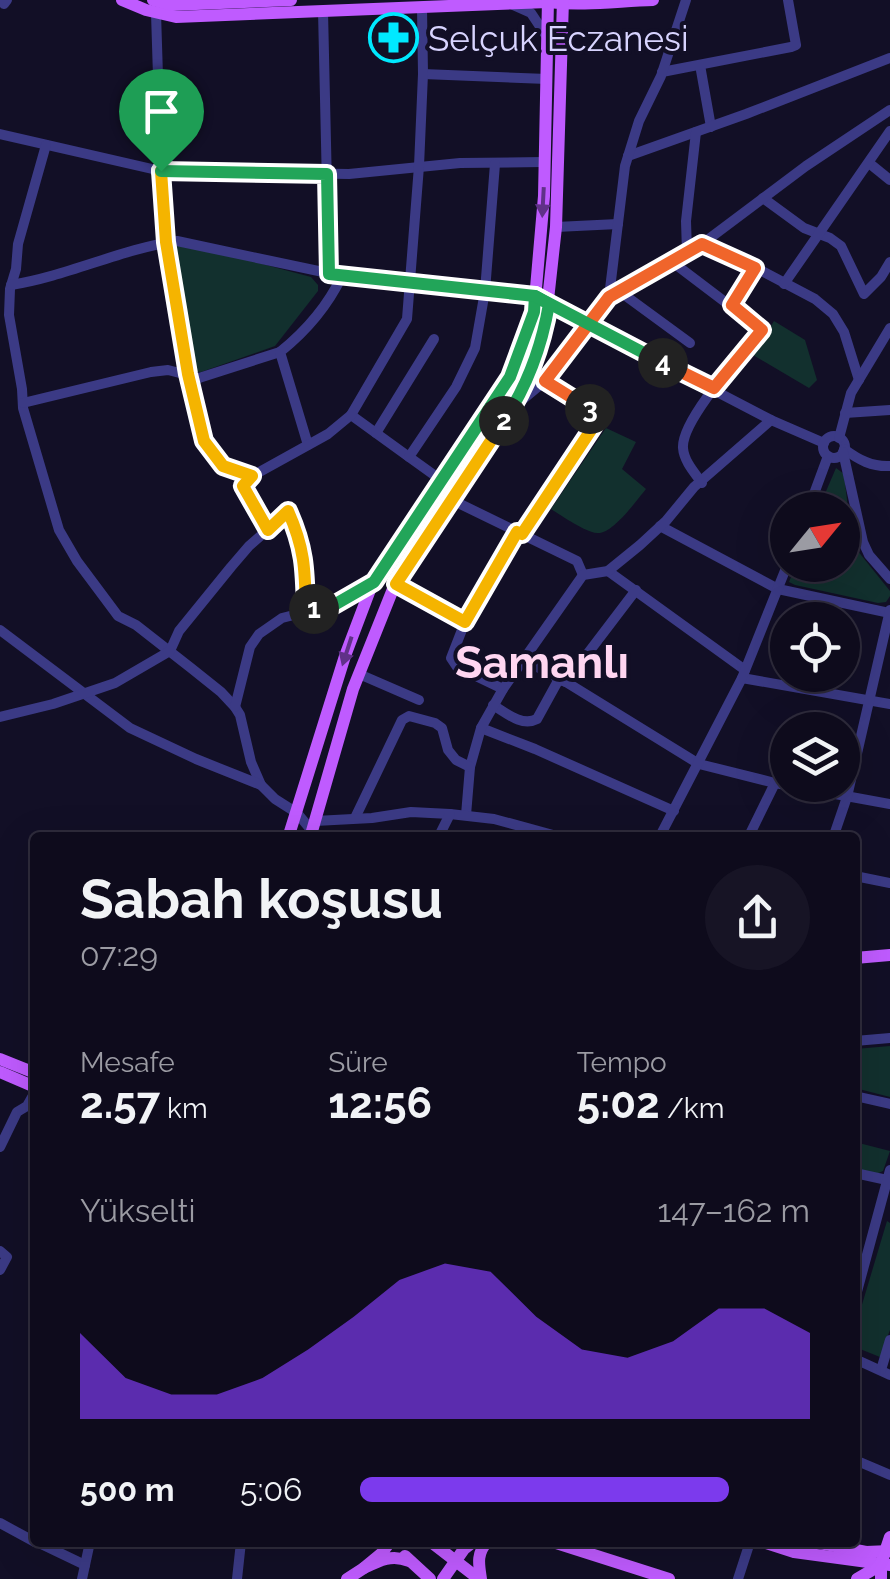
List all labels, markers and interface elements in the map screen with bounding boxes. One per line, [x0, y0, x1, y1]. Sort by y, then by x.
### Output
pharmacy icon: Selçuk Eczanesi [367, 12, 419, 64]
place label: Selçuk Eczanesi [428, 18, 689, 59]
pin [119, 69, 204, 172]
icon: arrive [134, 84, 189, 139]
one-way arrow [535, 187, 551, 219]
pin: 4 [638, 338, 688, 388]
text: 4 [655, 346, 671, 379]
pin: 3 [565, 384, 615, 434]
text: 3 [582, 392, 598, 425]
pin: 2 [479, 396, 529, 446]
text: 2 [496, 404, 512, 437]
north arrow [770, 492, 860, 582]
map controls [770, 492, 860, 802]
pin: 1 [289, 584, 339, 634]
text: 1 [307, 592, 321, 625]
button: locate [770, 602, 860, 692]
district label: Samanlı [455, 636, 629, 689]
one-way arrow [339, 637, 354, 667]
button: layers [770, 712, 860, 802]
button: share [705, 865, 810, 970]
text: Sabah koşusu [80, 866, 443, 931]
text: 07:29 [80, 936, 158, 973]
text: Mesafe [80, 1046, 175, 1079]
text: Süre [328, 1046, 388, 1079]
text: Tempo [577, 1046, 667, 1079]
text: 2.57 [80, 1079, 160, 1128]
text: 12:56 [328, 1079, 432, 1128]
text: 5:02 [577, 1079, 660, 1128]
text: km [160, 1092, 208, 1125]
text: /km [660, 1092, 724, 1125]
text: Yükselti [80, 1192, 196, 1229]
text: 147–162 m [658, 1192, 810, 1229]
text: 500 m [80, 1471, 175, 1508]
text: 5:06 [240, 1471, 302, 1508]

